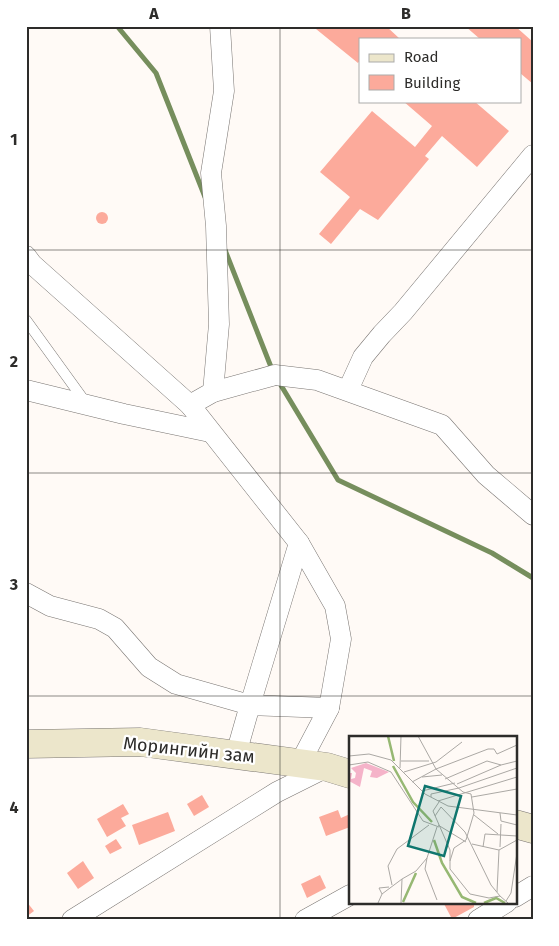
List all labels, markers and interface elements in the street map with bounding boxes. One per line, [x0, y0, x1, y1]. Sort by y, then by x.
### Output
text: A [148, 4, 159, 23]
text: B [401, 4, 411, 23]
legend [359, 38, 522, 102]
text: Road [404, 48, 439, 66]
text: Building [404, 74, 460, 92]
text: 1 [10, 130, 18, 149]
text: 2 [10, 352, 18, 371]
text: 3 [9, 575, 18, 594]
street label: Морингийн зам [122, 732, 256, 768]
inset map [349, 736, 516, 904]
text: 4 [9, 798, 19, 817]

